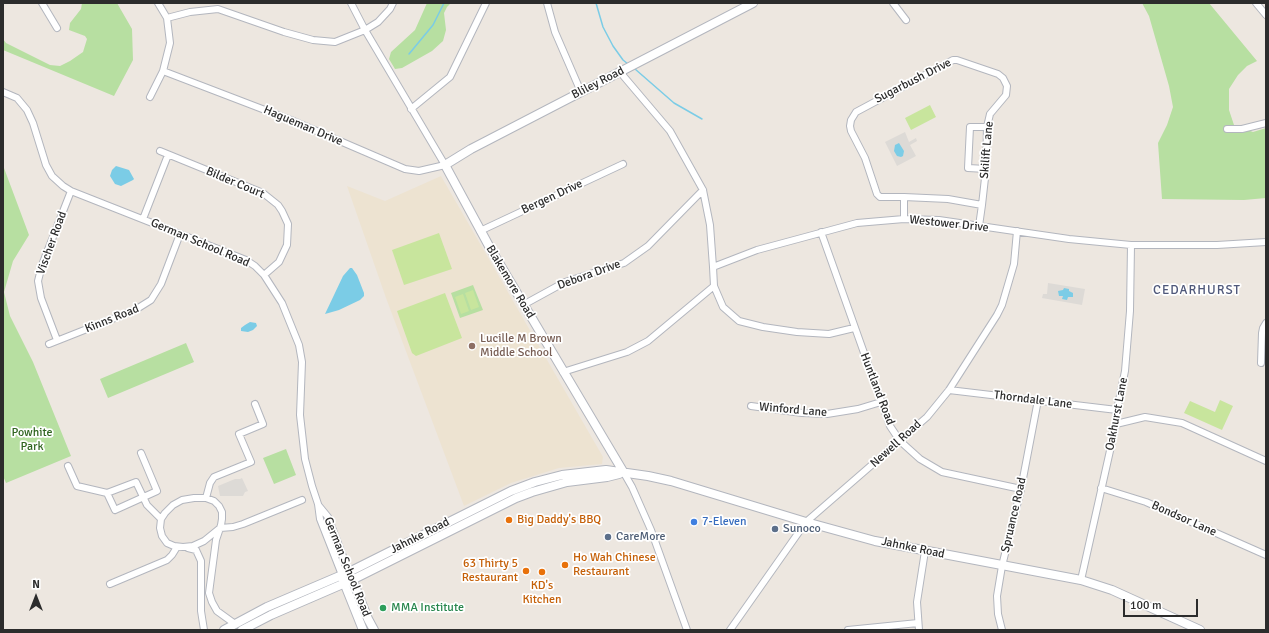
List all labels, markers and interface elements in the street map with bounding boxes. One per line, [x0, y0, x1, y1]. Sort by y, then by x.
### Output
street label: Sugarbush Drive [872, 55, 954, 107]
street label: Bliley Road [569, 64, 627, 102]
street label: Hagueman Drive [261, 103, 345, 149]
street label: Skilift Lane [977, 121, 997, 179]
street label: Bilder Court [204, 164, 266, 202]
street label: Bergen Drive [519, 177, 585, 217]
street label: Vischer Road [34, 209, 70, 277]
street label: Westower Drive [909, 213, 989, 235]
street label: German School Road [148, 216, 252, 270]
street label: Blakemore Road [482, 243, 538, 321]
street label: Debora Drive [555, 257, 623, 293]
district label: CEDARHURST [1153, 283, 1241, 299]
street label: Kinns Road [83, 302, 141, 336]
place label: Lucille M Brown Middle School [480, 332, 562, 360]
marker: Lucille M Brown Middle School [467, 341, 477, 351]
street label: Huntland Road [857, 351, 897, 427]
street label: Oakhurst Lane [1103, 376, 1131, 452]
street label: Thorndale Lane [993, 388, 1073, 412]
street label: Winford Lane [758, 400, 828, 420]
street label: Newell Road [867, 417, 925, 471]
park label: Powhite Park [11, 426, 53, 454]
street label: Spruance Road [998, 476, 1030, 554]
street label: Bondsor Lane [1149, 498, 1219, 540]
place label: Big Daddy's BBQ [517, 513, 601, 527]
street label: German School Road [320, 515, 374, 619]
street label: Jahnke Road [388, 515, 452, 557]
marker: Big Daddy's BBQ [504, 515, 514, 525]
place label: 7-Eleven [702, 515, 747, 529]
marker: 7-Eleven [689, 517, 699, 527]
place label: Sunoco [783, 522, 821, 536]
marker: Sunoco [770, 524, 780, 534]
place label: CareMore [616, 530, 666, 544]
marker: CareMore [603, 532, 613, 542]
street label: Jahnke Road [880, 534, 946, 562]
place label: Ho Wah Chinese Restaurant [573, 551, 656, 579]
place label: 63 Thirty 5 Restaurant [462, 557, 518, 585]
marker: Ho Wah Chinese Restaurant [560, 560, 570, 570]
marker: 63 Thirty 5 Restaurant [521, 566, 531, 576]
marker: KD's Kitchen [537, 567, 547, 577]
north arrow [16, 577, 56, 617]
text: N [32, 578, 40, 591]
place label: KD's Kitchen [522, 579, 562, 607]
scale bar [1125, 591, 1200, 617]
text: 100 m [1130, 598, 1162, 613]
place label: MMA Institute [391, 601, 464, 615]
marker: MMA Institute [378, 603, 388, 613]

